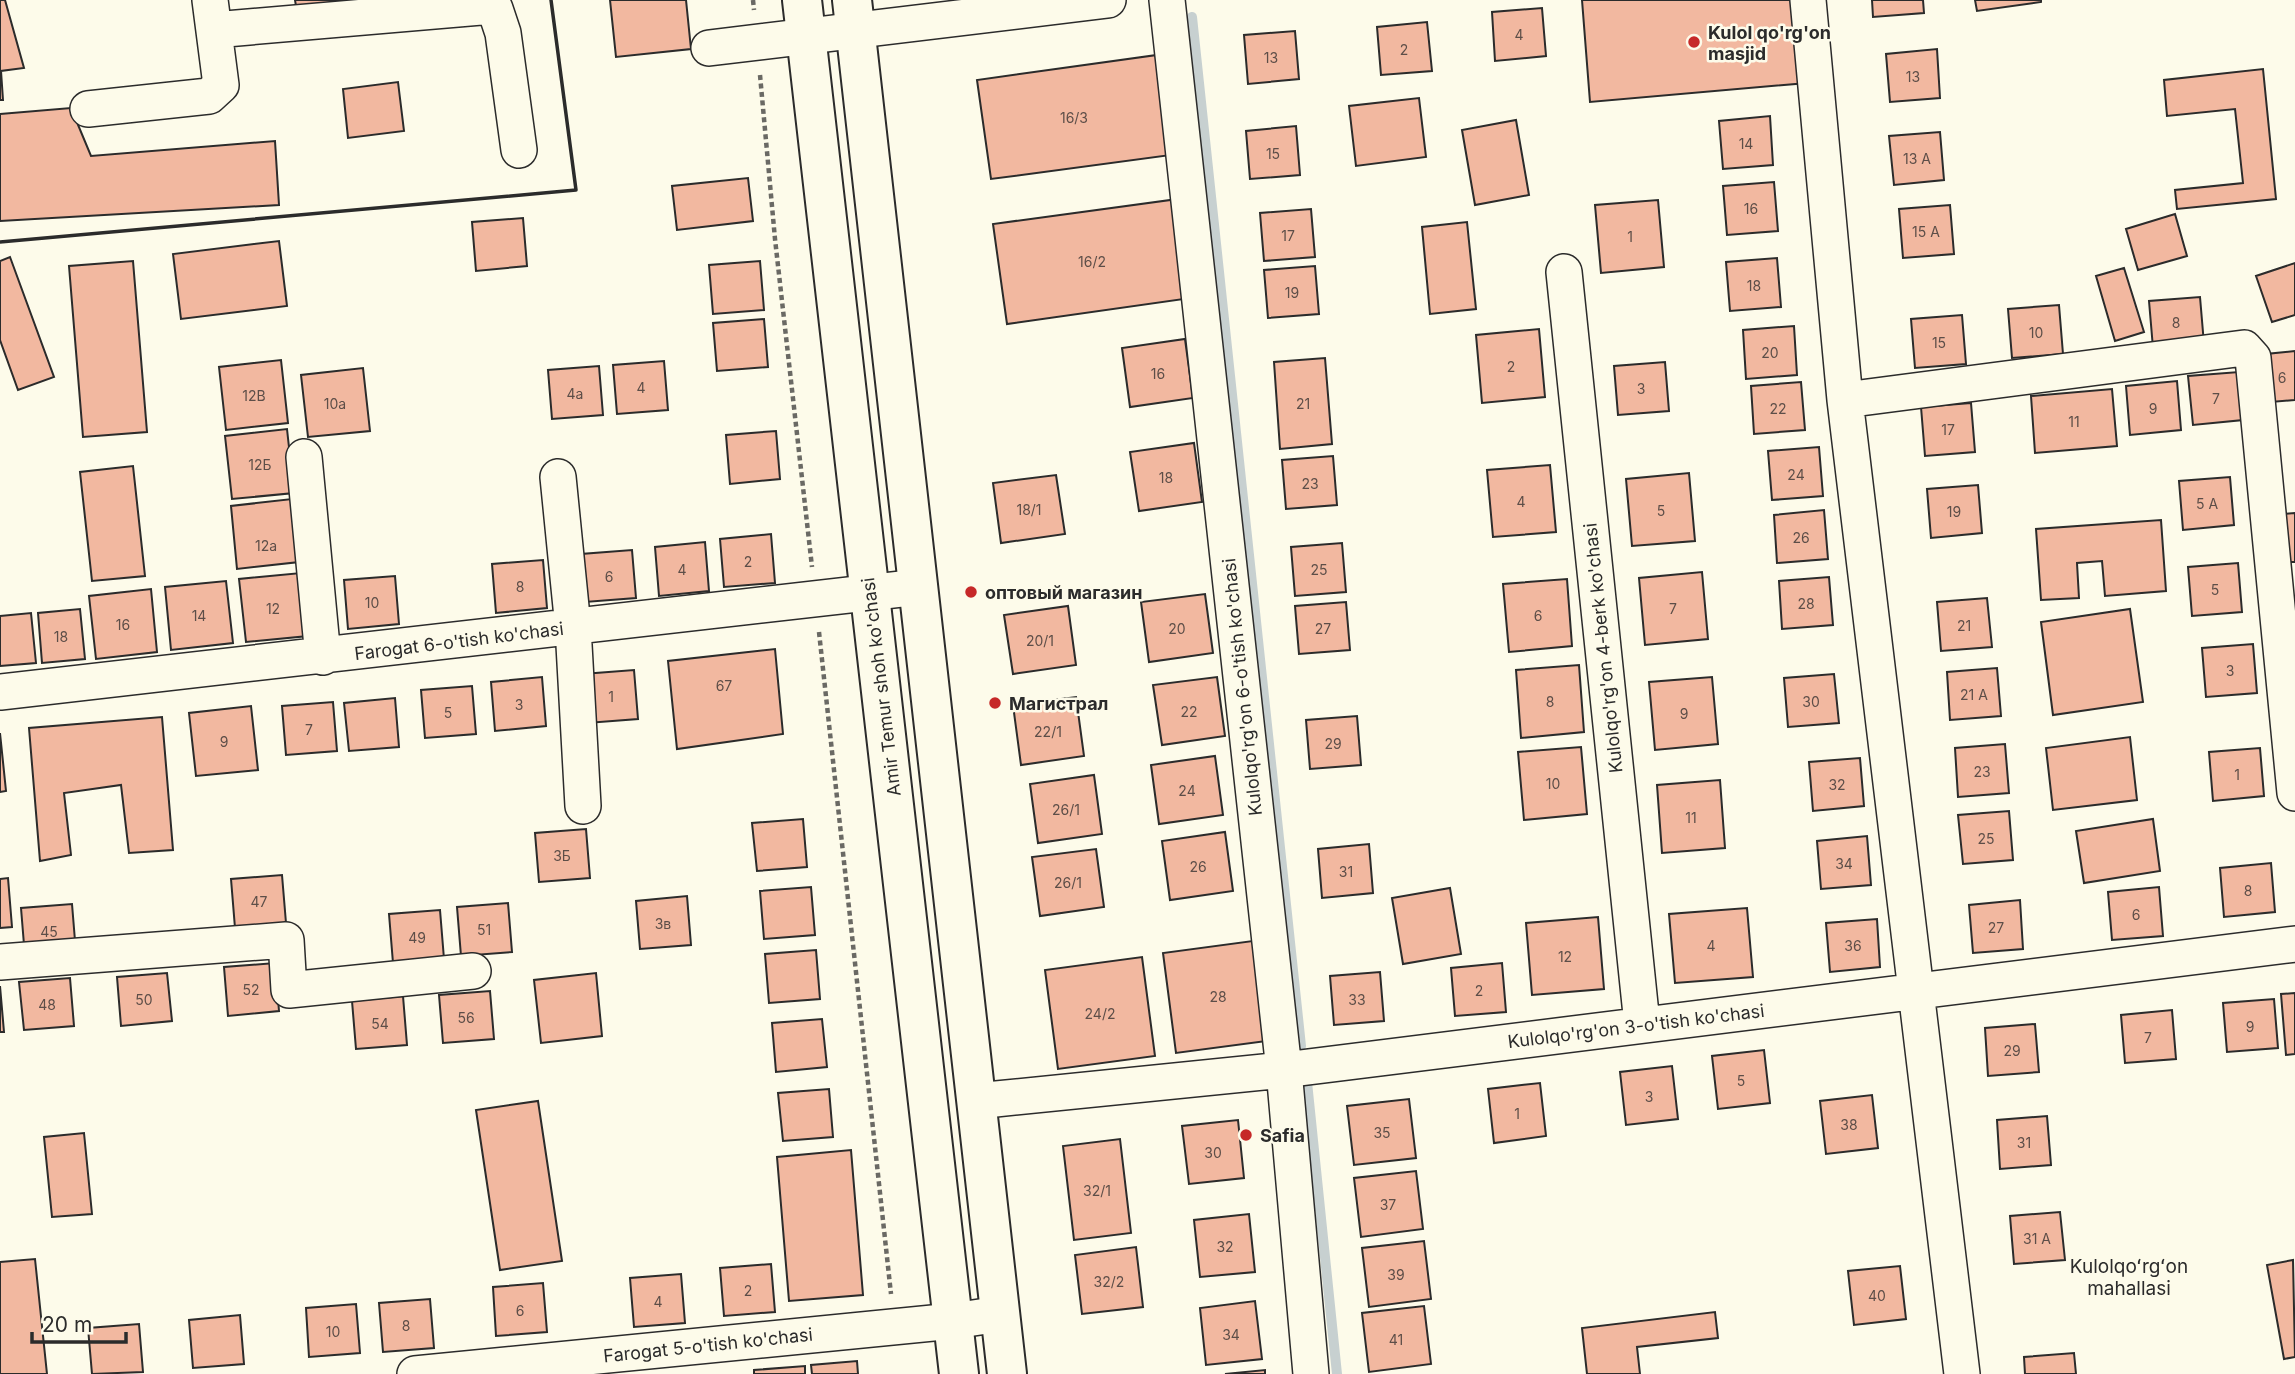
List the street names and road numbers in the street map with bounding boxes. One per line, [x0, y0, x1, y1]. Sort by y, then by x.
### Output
street label: Kulolqo'rg'on 4-berk ko'chasi [1579, 522, 1627, 774]
street label: Kulolqo'rg'on 6-o'tish ko'chasi [1218, 557, 1266, 817]
street label: Amir Temur shoh ko'chasi [857, 577, 905, 797]
street label: Farogat 6-o'tish ko'chasi [353, 618, 565, 664]
street label: Kulolqo'rg'on 3-o'tish ko'chasi [1506, 1000, 1766, 1052]
street label: Farogat 5-o'tish ko'chasi [602, 1324, 814, 1366]

